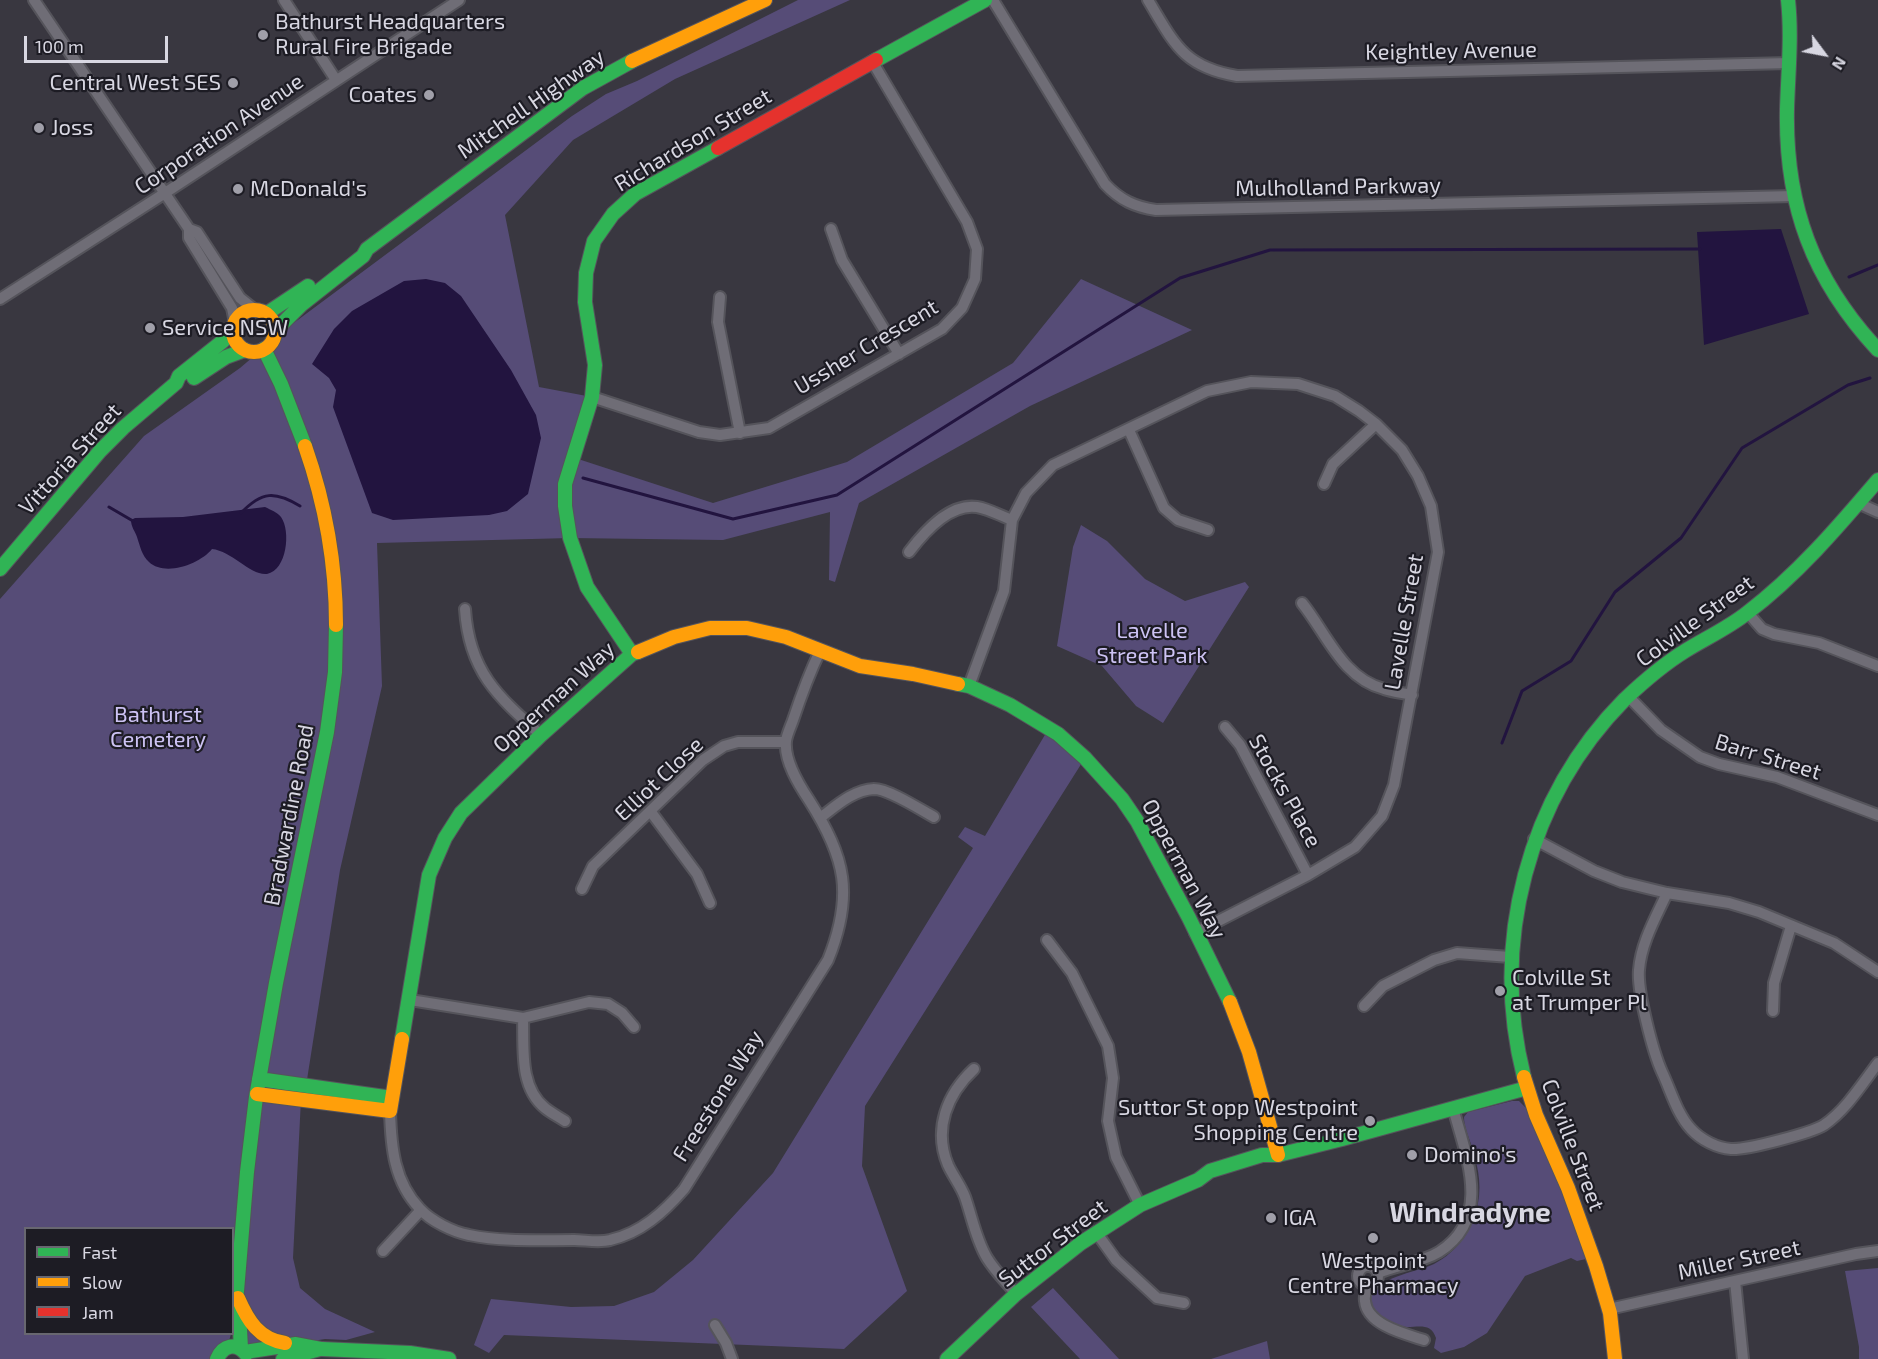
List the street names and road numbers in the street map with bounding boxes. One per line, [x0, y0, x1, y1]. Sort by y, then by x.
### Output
street label: Keightley Avenue [1365, 36, 1537, 66]
street label: Mitchell Highway [452, 43, 610, 165]
street label: Corporation Avenue [130, 68, 308, 200]
street label: Richardson Street [610, 83, 776, 197]
street label: Mulholland Parkway [1235, 172, 1441, 202]
street label: Ussher Crescent [789, 294, 943, 400]
street label: Vittoria Street [13, 398, 127, 520]
street label: Lavelle Street [1379, 552, 1429, 692]
street label: Colville Street [1631, 569, 1759, 673]
street label: Opperman Way [488, 636, 620, 758]
street label: Bradwardine Road [258, 722, 320, 908]
street label: Barr Street [1712, 728, 1824, 786]
street label: Stocks Place [1243, 730, 1327, 852]
street label: Elliot Close [609, 731, 709, 827]
street label: Opperman Way [1136, 795, 1232, 943]
street label: Freestone Way [667, 1026, 769, 1166]
street label: Colville Street [1536, 1075, 1610, 1215]
street label: Suttor Street [994, 1194, 1112, 1292]
street label: Miller Street [1675, 1234, 1803, 1286]

